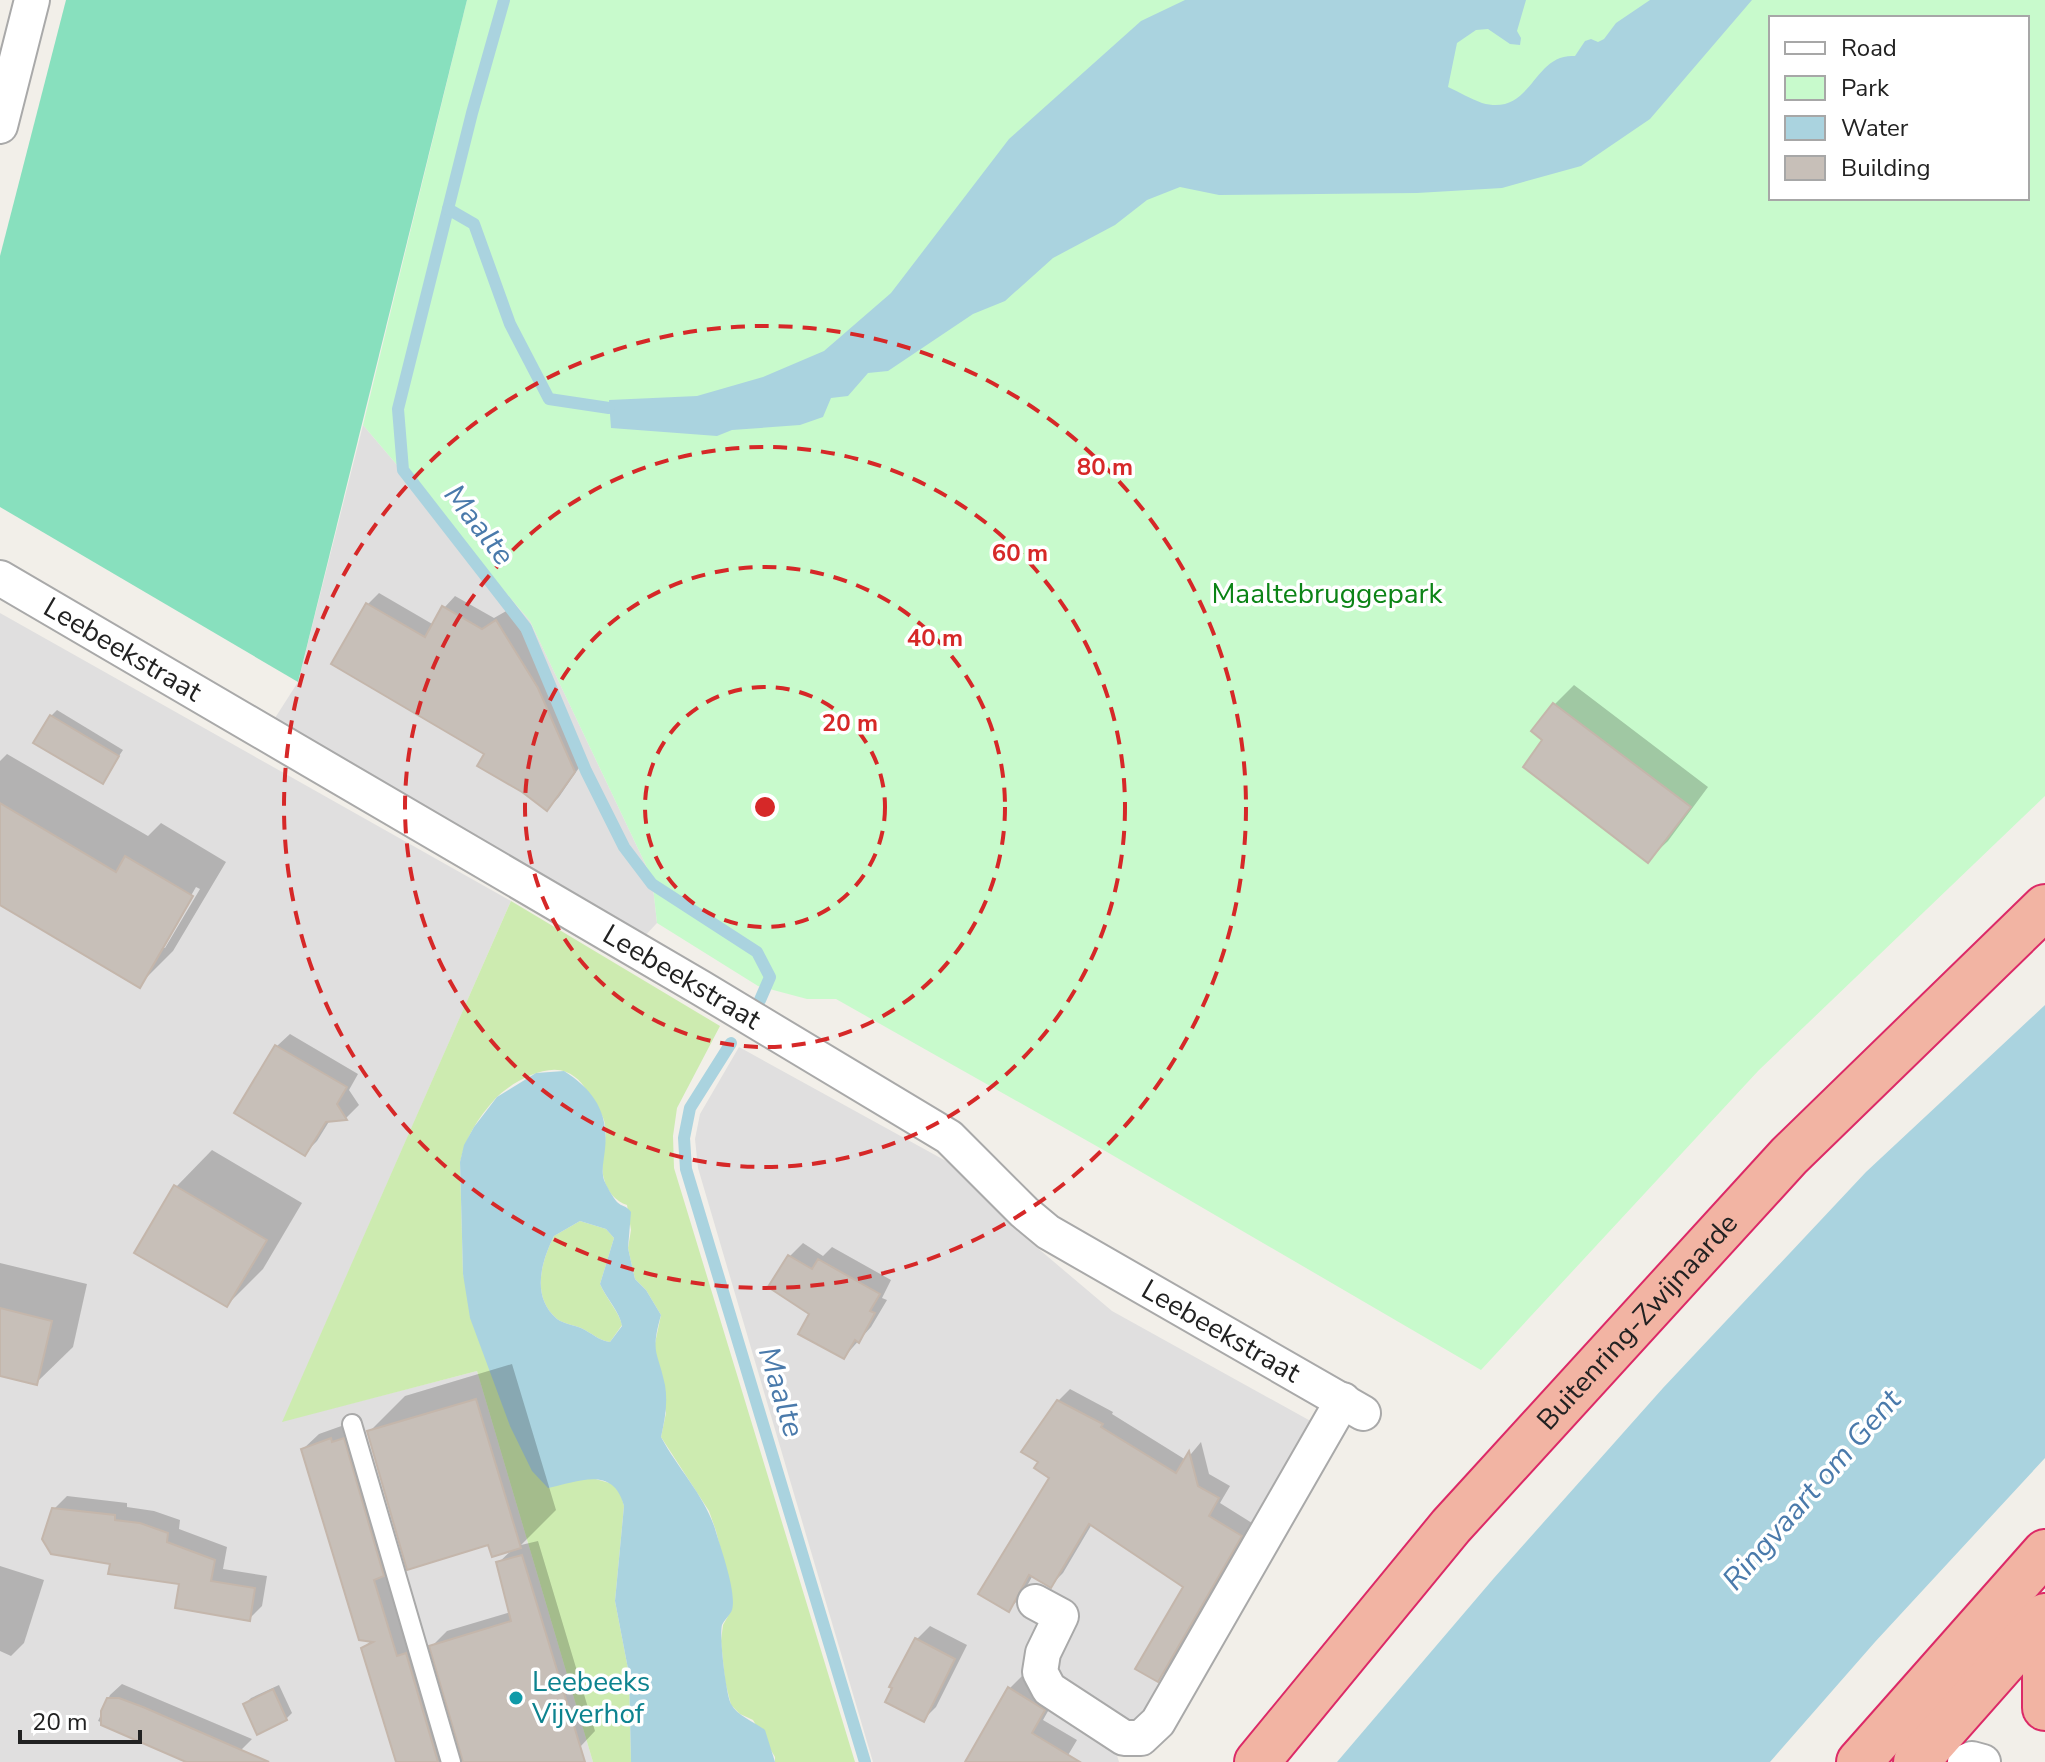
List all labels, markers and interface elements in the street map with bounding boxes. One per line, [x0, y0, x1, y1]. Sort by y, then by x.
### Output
legend [1769, 16, 2029, 200]
text: Road [1841, 32, 1897, 64]
text: Park [1841, 72, 1890, 104]
text: Water [1841, 112, 1909, 144]
text: Building [1841, 152, 1931, 184]
text: 80 m [1077, 451, 1133, 483]
water label: Maalte [434, 476, 524, 574]
text: 60 m [992, 537, 1048, 569]
park label: Maaltebruggepark [1211, 575, 1444, 613]
street label: Leebeekstraat [36, 589, 209, 711]
text: 40 m [907, 622, 963, 654]
text: 20 m [822, 707, 878, 739]
centre of rings [751, 793, 779, 821]
street label: Leebeekstraat [596, 916, 768, 1039]
street label: Buitenring-Zwijnaarde [1529, 1205, 1746, 1439]
street label: Leebeekstraat [1134, 1271, 1307, 1392]
water label: Maalte [748, 1342, 814, 1442]
water label: Ringvaart om Gent [1713, 1380, 1912, 1599]
place label: Leebeeks Vijverhof [531, 1663, 650, 1733]
marker: Leebeeks Vijverhof [507, 1689, 525, 1707]
scale bar [20, 1694, 140, 1744]
text: 20 m [32, 1706, 88, 1738]

